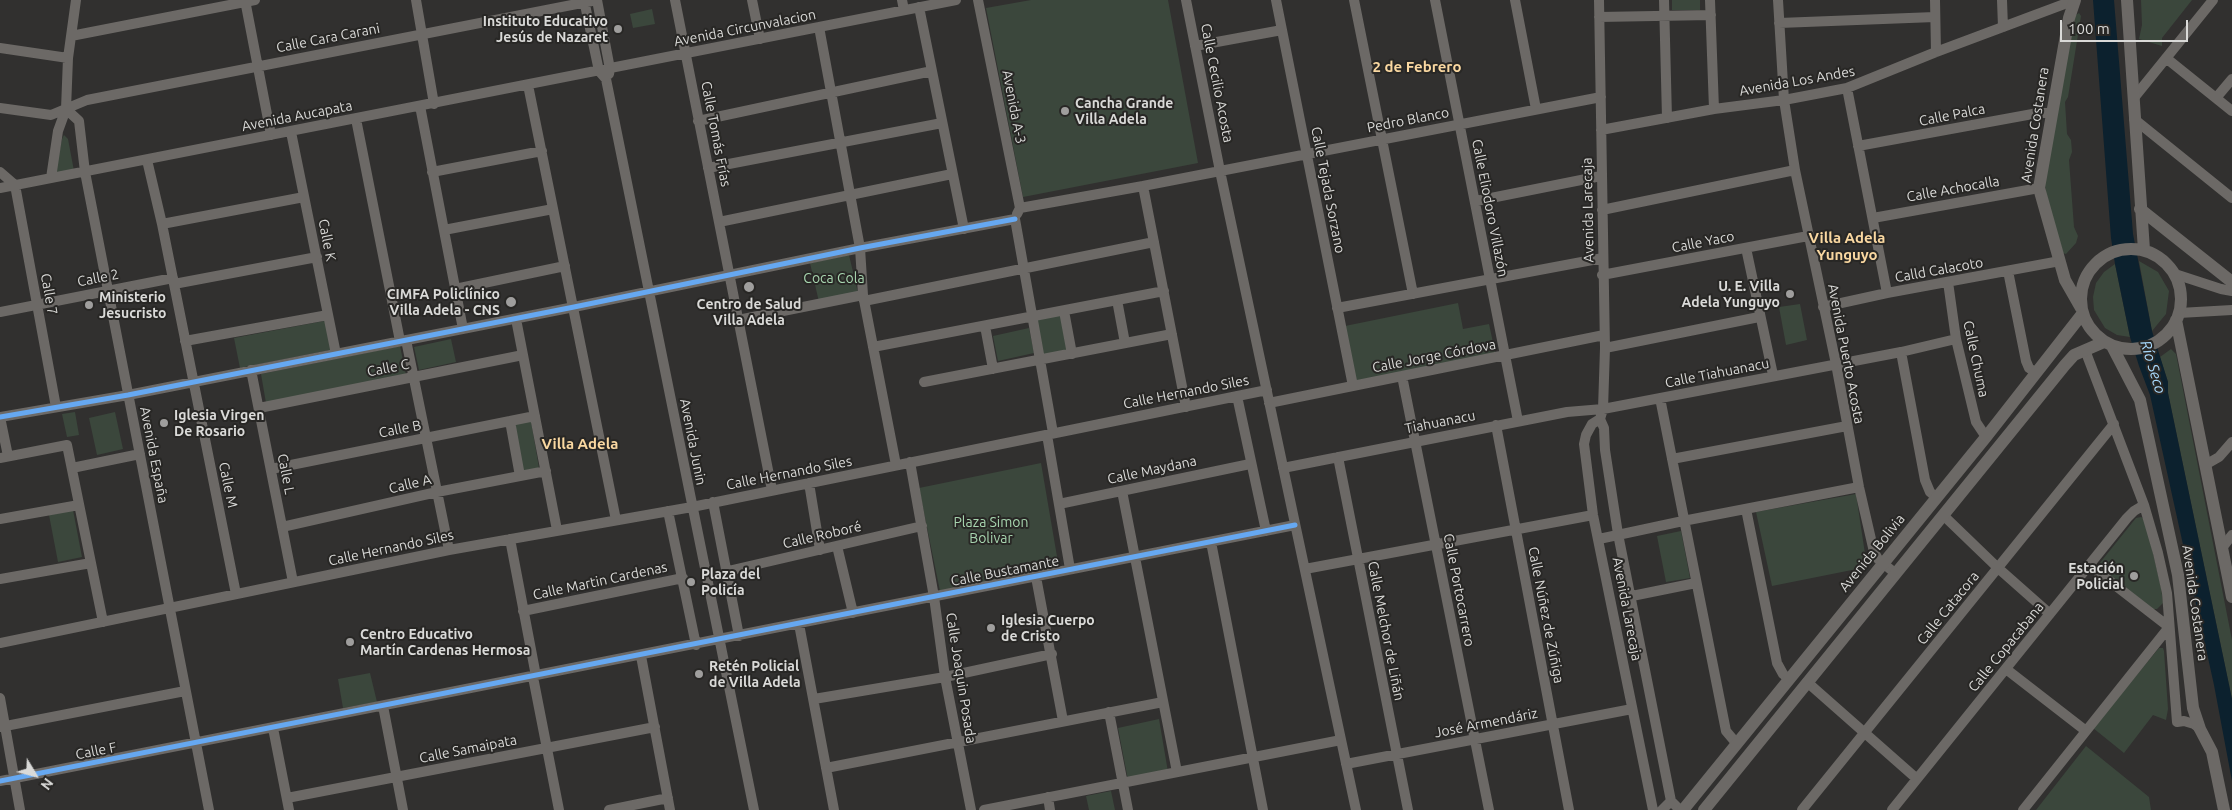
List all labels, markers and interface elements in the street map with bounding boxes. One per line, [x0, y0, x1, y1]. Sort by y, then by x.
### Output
street label: Avenida Circunvalacion [673, 6, 817, 50]
scale bar [2062, 10, 2190, 42]
place label: Instituto Educativo Jesús de Nazaret [483, 13, 608, 46]
street label: Calle Cara Carani [275, 20, 381, 56]
text: 100 m [2068, 20, 2110, 37]
street label: Calle Cecilio Acosta [1197, 22, 1237, 144]
marker: Instituto Educativo Jesús de Nazaret [612, 23, 624, 35]
district label: 2 de Febrero [1373, 58, 1461, 76]
street label: Avenida Los Andes [1738, 63, 1856, 99]
street label: Avenida Costanera [2018, 66, 2052, 184]
street label: Avenida A-3 [999, 69, 1029, 145]
street label: Calle Tomás Frías [698, 80, 734, 188]
place label: Cancha Grande Villa Adela [1075, 95, 1173, 128]
street label: Avenida Aucapata [240, 97, 354, 135]
street label: Calle Palca [1918, 100, 1986, 130]
street label: Pedro Blanco [1366, 104, 1450, 136]
marker: Cancha Grande Villa Adela [1059, 105, 1071, 117]
street label: Calle Tejada Sorzano [1307, 125, 1349, 255]
street label: Calle Eliodoro Villazón [1468, 138, 1512, 278]
street label: Avenida Larecaja [1579, 157, 1597, 263]
street label: Calle Achocalla [1905, 173, 2001, 205]
street label: Calle K [315, 217, 339, 263]
street label: Calle Yaco [1670, 228, 1736, 256]
district label: Villa Adela Yunguyo [1808, 229, 1886, 264]
street label: Calld Calacoto [1893, 254, 1985, 286]
street label: Calle 2 [76, 266, 120, 290]
park label: Coca Cola [803, 270, 865, 286]
street label: Calle 7 [37, 272, 61, 316]
place label: U. E. Villa Adela Yunguyo [1682, 278, 1780, 310]
marker: Centro de Salud Villa Adela [742, 280, 756, 294]
street label: Avenida Puerto Acosta [1824, 283, 1868, 425]
place label: CIMFA Policlínico Villa Adela - CNS [387, 286, 500, 318]
marker: U. E. Villa Adela Yunguyo [1784, 288, 1796, 300]
place label: Ministerio Jesucristo [99, 289, 167, 322]
marker: CIMFA Policlínico Villa Adela - CNS [504, 295, 518, 309]
place label: Centro de Salud Villa Adela [697, 296, 801, 328]
marker: Ministerio Jesucristo [83, 299, 95, 311]
street label: Calle Chuma [1960, 319, 1992, 399]
street label: Calle Jorge Córdova [1371, 336, 1497, 376]
water label: Río Seco [2136, 338, 2170, 396]
street label: Calle Tiahuanacu [1664, 355, 1770, 391]
street label: Calle C [365, 356, 411, 380]
street label: Calle Hernando Siles [1122, 372, 1250, 412]
street label: Avenida Junin [676, 397, 710, 487]
street label: Avenida España [136, 405, 172, 505]
place label: Iglesia Virgen De Rosario [174, 407, 264, 440]
street label: Tiahuanacu [1403, 407, 1477, 437]
marker: Iglesia Virgen De Rosario [158, 417, 170, 429]
street label: Calle B [377, 417, 423, 441]
district label: Villa Adela [541, 435, 619, 453]
street label: Calle L [274, 452, 298, 496]
street label: Calle Maydana [1106, 452, 1198, 488]
street label: Calle Hernando Siles [725, 453, 853, 493]
street label: Calle M [215, 461, 241, 509]
street label: Calle A [387, 471, 433, 497]
street label: Avenida Bolivia [1836, 511, 1908, 595]
park label: Plaza Simon Bolivar [953, 514, 1029, 546]
street label: Calle Roboré [781, 518, 863, 552]
street label: Calle Hernando Siles [327, 526, 455, 570]
street label: Calle Portocarrero [1440, 532, 1478, 648]
street label: Avenida Costanera [2179, 544, 2211, 662]
street label: Calle Núñez de Zúñiga [1524, 545, 1568, 685]
street label: Calle Bustamante [949, 552, 1061, 590]
street label: Avenida Larecaja [1609, 556, 1645, 662]
street label: Calle Martin Cardenas [531, 559, 669, 603]
street label: Calle Melchor de Liñán [1364, 560, 1408, 702]
place label: Estación Policial [2068, 560, 2124, 592]
place label: Plaza del Policía [701, 566, 760, 598]
street label: Calle Catacora [1913, 568, 1983, 648]
marker: Estación Policial [2128, 570, 2140, 582]
marker: Plaza del Policía [685, 576, 697, 588]
street label: Calle Copacabana [1965, 599, 2047, 695]
street label: Calle Joaquin Posada [942, 611, 980, 745]
place label: Iglesia Cuerpo de Cristo [1001, 612, 1095, 644]
marker: Iglesia Cuerpo de Cristo [985, 622, 997, 634]
place label: Centro Educativo Martín Cardenas Hermosa [360, 626, 530, 658]
marker: Centro Educativo Martín Cardenas Hermosa [344, 636, 356, 648]
place label: Retén Policial de Villa Adela [709, 658, 801, 690]
marker: Retén Policial de Villa Adela [693, 668, 705, 680]
street label: José Armendáriz [1433, 705, 1539, 741]
street label: Calle Samaipata [418, 731, 518, 767]
street label: Calle F [74, 739, 118, 763]
north arrow [10, 750, 60, 800]
text: N [37, 775, 57, 793]

